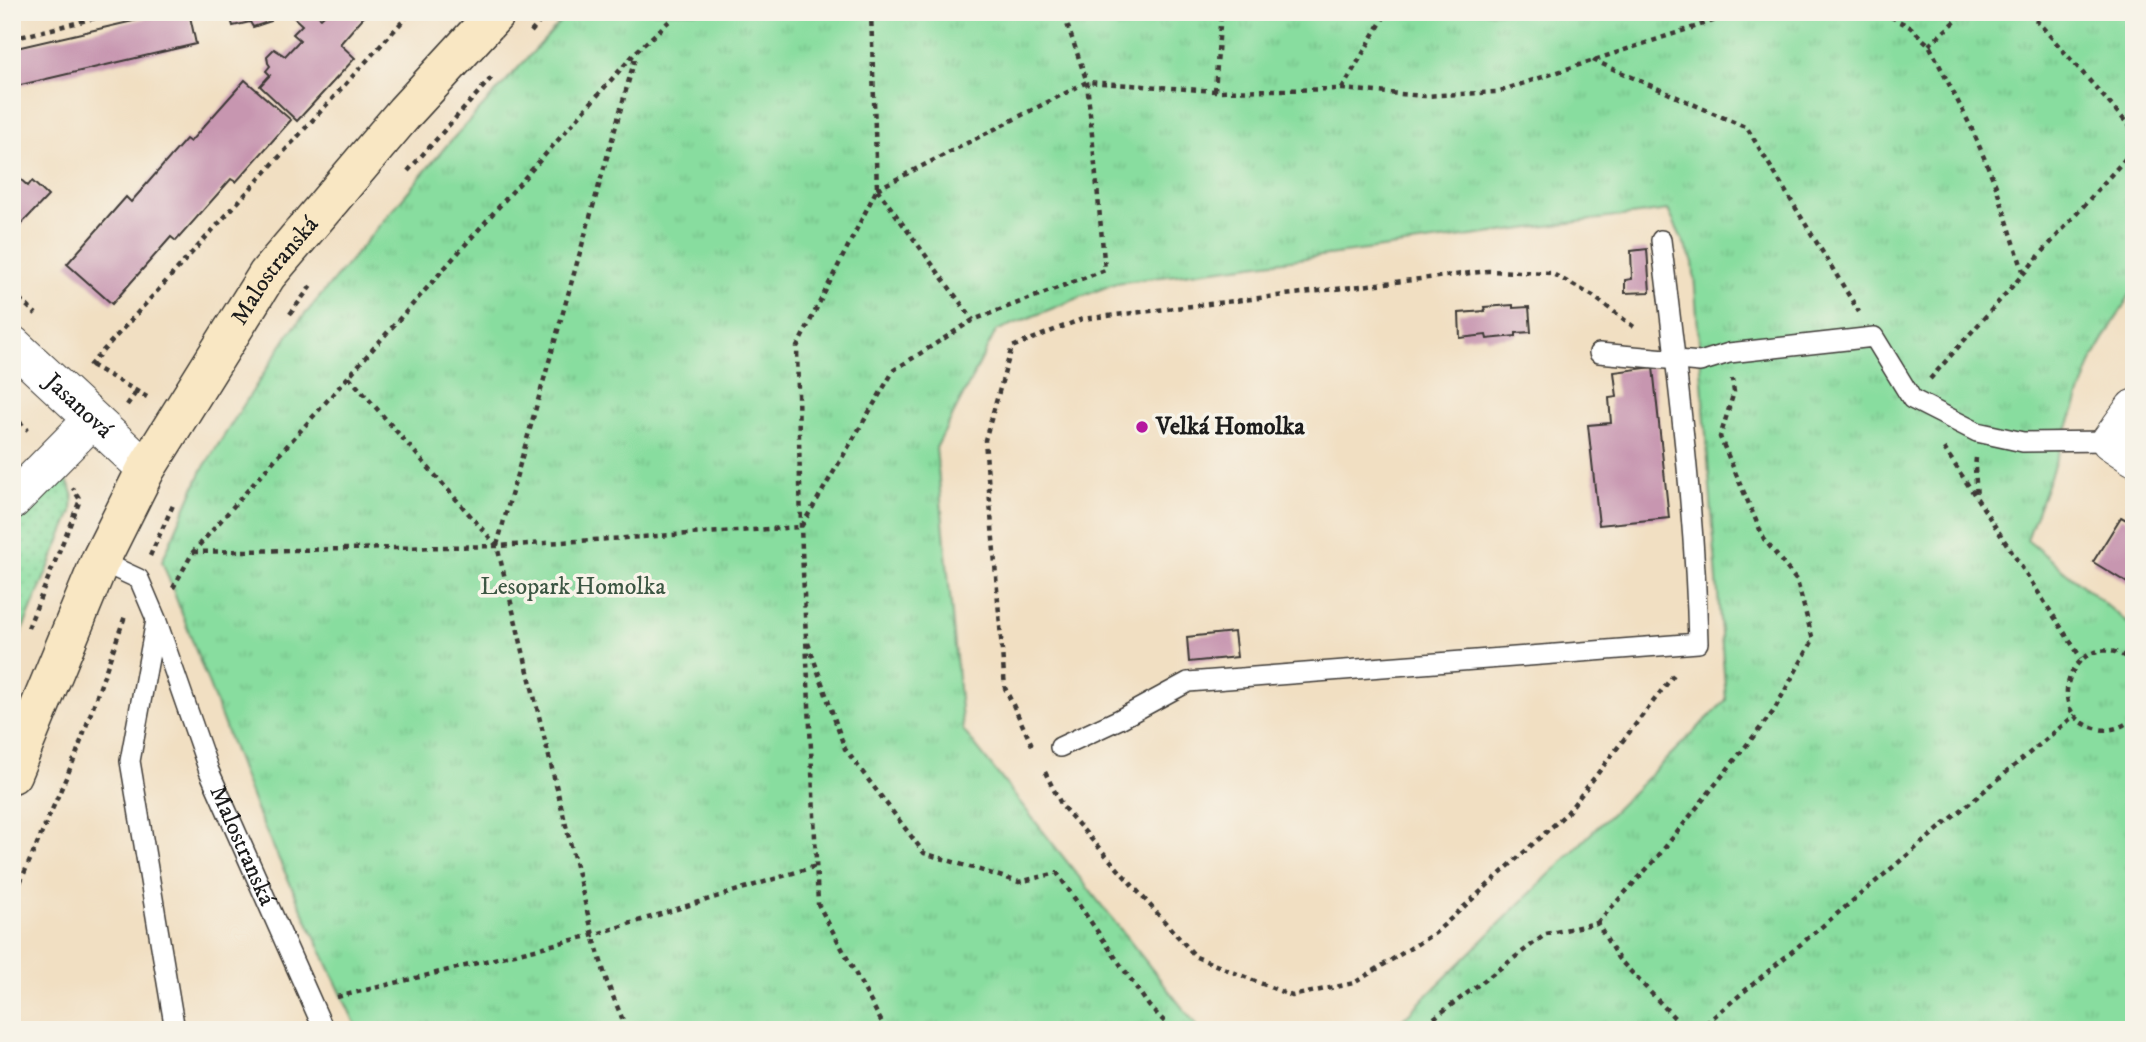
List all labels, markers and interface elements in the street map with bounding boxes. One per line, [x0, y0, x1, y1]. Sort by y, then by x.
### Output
street label: Malostranská [225, 210, 326, 331]
street label: Jasanová [37, 366, 119, 446]
place label: Velká Homolka [1155, 412, 1305, 442]
marker: Velká Homolka [1134, 419, 1150, 435]
park label: Lesopark Homolka [480, 572, 666, 602]
street label: Malostranská [202, 781, 282, 911]

